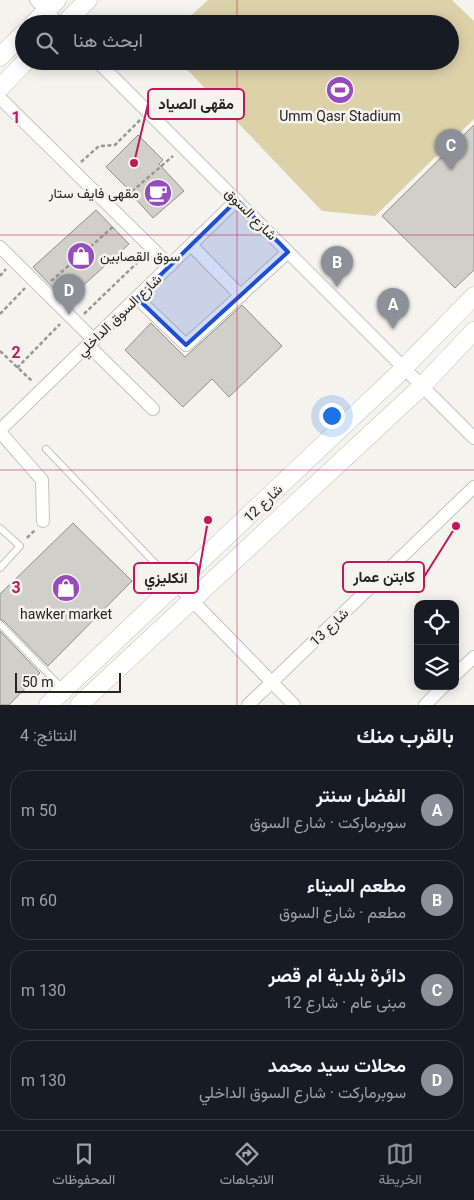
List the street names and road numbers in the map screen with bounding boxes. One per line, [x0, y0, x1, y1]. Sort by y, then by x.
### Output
street label: شارع السوق [220, 185, 280, 245]
street label: شارع السوق الداخلي [74, 271, 167, 362]
street label: شارع 12 [240, 481, 288, 527]
street label: شارع 13 [306, 605, 354, 651]

